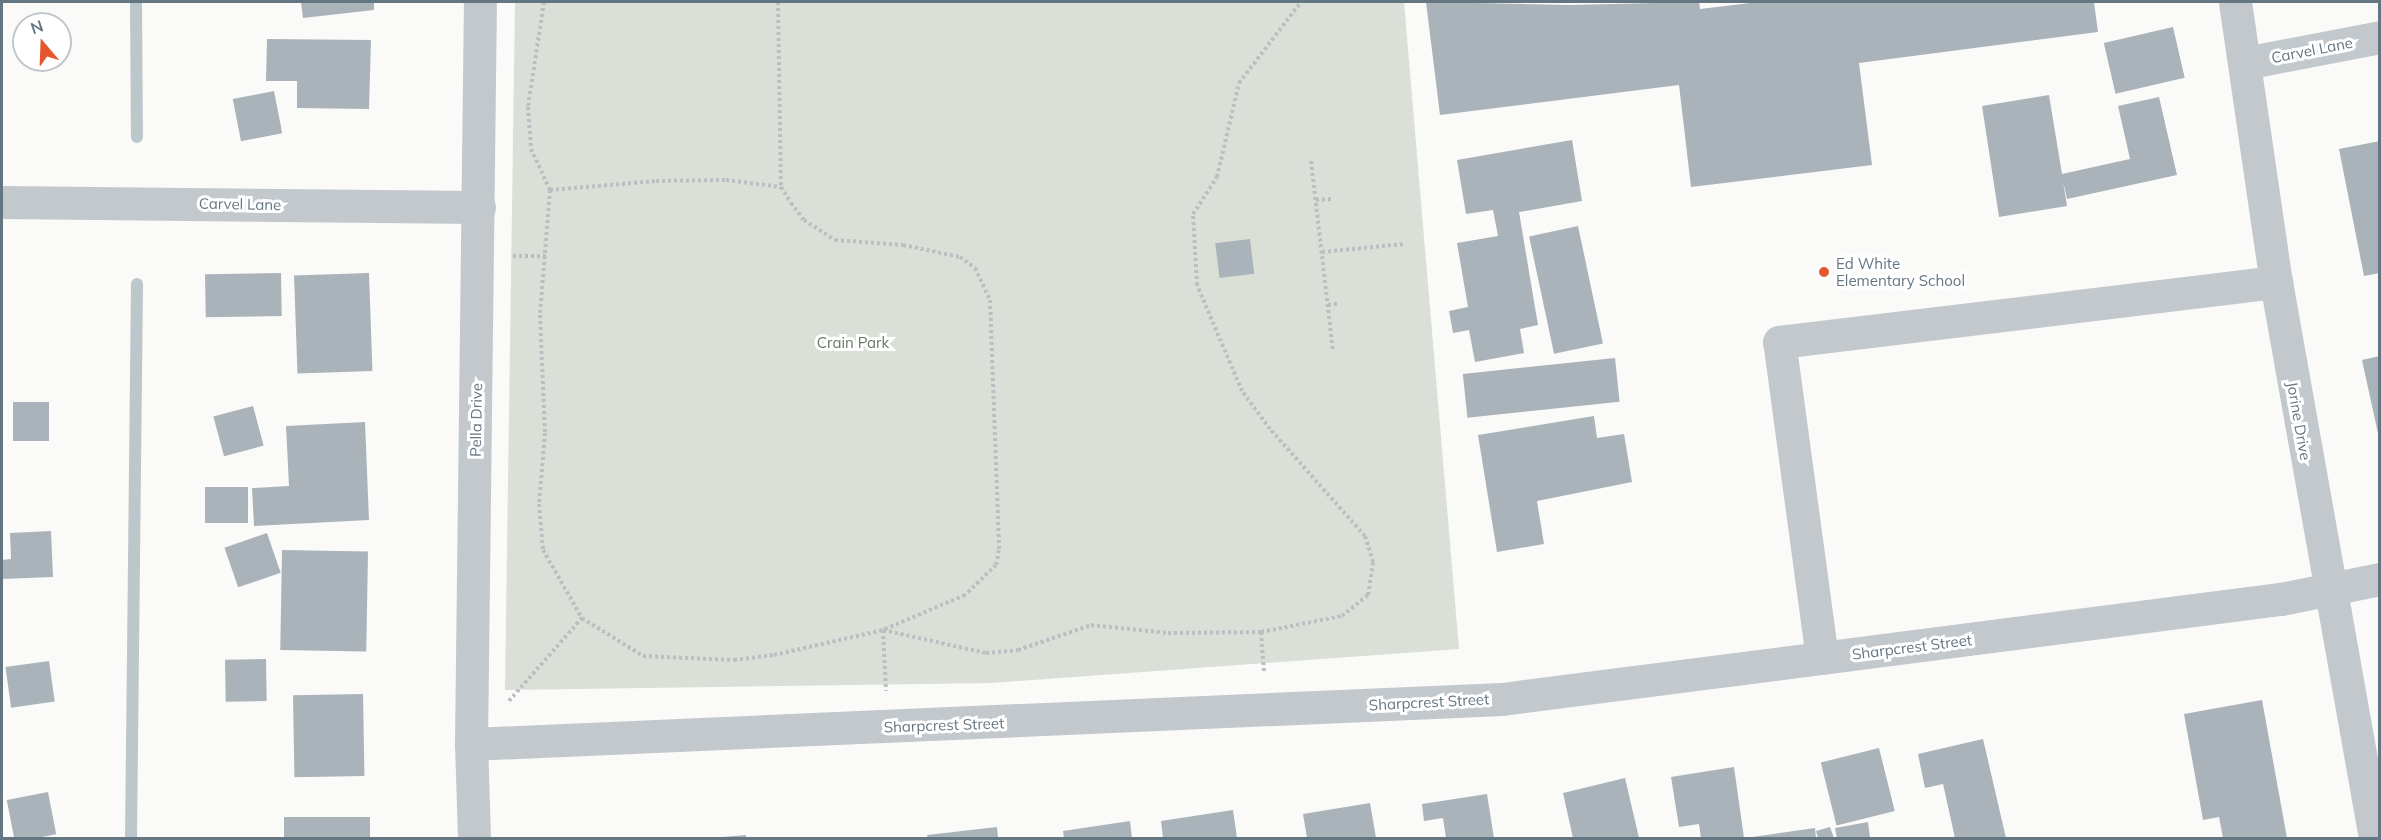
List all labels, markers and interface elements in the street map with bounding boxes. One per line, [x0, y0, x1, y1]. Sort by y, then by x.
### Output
north arrow [12, 12, 72, 72]
text: N [28, 15, 46, 38]
street label: Carvel Lane [2270, 33, 2354, 67]
street label: Carvel Lane [199, 194, 281, 214]
place label: Ed White Elementary School [1836, 254, 1965, 289]
marker: Ed White Elementary School [1817, 265, 1831, 279]
park label: Crain Park [817, 334, 889, 352]
street label: Jorine Drive [2283, 380, 2315, 462]
street label: Pella Drive [466, 383, 486, 457]
street label: Sharpcrest Street [1851, 631, 1973, 663]
street label: Sharpcrest Street [1368, 690, 1490, 714]
street label: Sharpcrest Street [883, 714, 1005, 736]

